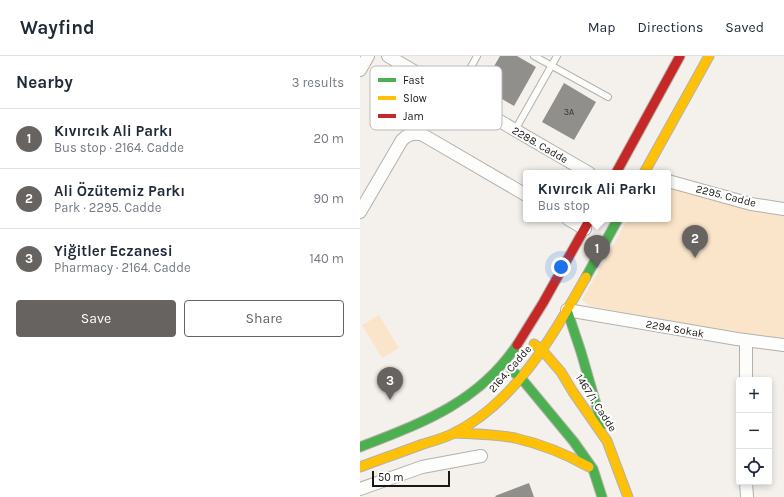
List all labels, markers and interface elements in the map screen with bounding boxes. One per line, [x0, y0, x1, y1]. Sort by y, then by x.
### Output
text: Wayfind [20, 17, 95, 39]
text: Map [588, 19, 616, 36]
text: Directions [638, 19, 703, 36]
text: Saved [725, 19, 764, 36]
legend [370, 66, 502, 130]
text: Nearby [16, 72, 73, 92]
text: Fast [403, 74, 424, 87]
text: 3 results [292, 75, 344, 90]
text: Slow [403, 92, 427, 105]
house number: 3A [564, 107, 574, 117]
text: Jam [403, 110, 424, 123]
text: Kıvırcık Ali Parkı [54, 122, 173, 140]
street label: 2288. Cadde [510, 124, 571, 166]
text: 1 [27, 131, 31, 146]
text: 20 m [314, 131, 344, 146]
text: Bus stop · 2164. Cadde [54, 140, 184, 155]
popup [523, 170, 671, 222]
text: Kıvırcık Ali Parkı [538, 180, 656, 198]
text: Ali Özütemiz Parkı [54, 182, 185, 200]
street label: 2295. Cadde [695, 182, 758, 210]
text: 2 [25, 191, 33, 206]
text: 90 m [313, 191, 344, 206]
text: Bus stop [538, 198, 590, 213]
text: Park · 2295. Cadde [54, 200, 161, 215]
pin: 2 [682, 225, 708, 258]
pin: 1 [584, 235, 610, 268]
text: Yiğitler Eczanesi [54, 242, 173, 260]
text: 3 [25, 251, 33, 266]
text: 140 m [309, 251, 344, 266]
your location [551, 257, 571, 277]
text: Pharmacy · 2164. Cadde [54, 260, 191, 275]
button: Save [16, 300, 176, 337]
button: Share [184, 300, 344, 337]
street label: 2294 Sokak [645, 317, 705, 341]
street label: 2164. Cadde [486, 342, 534, 395]
pin: 3 [377, 367, 403, 400]
street label: 1467/1. Cadde [573, 372, 620, 434]
map controls [736, 377, 772, 485]
button: + [736, 377, 772, 413]
button: − [736, 413, 772, 449]
button: locate [736, 449, 772, 485]
scale bar [372, 469, 450, 488]
text: 50 m [378, 471, 404, 484]

